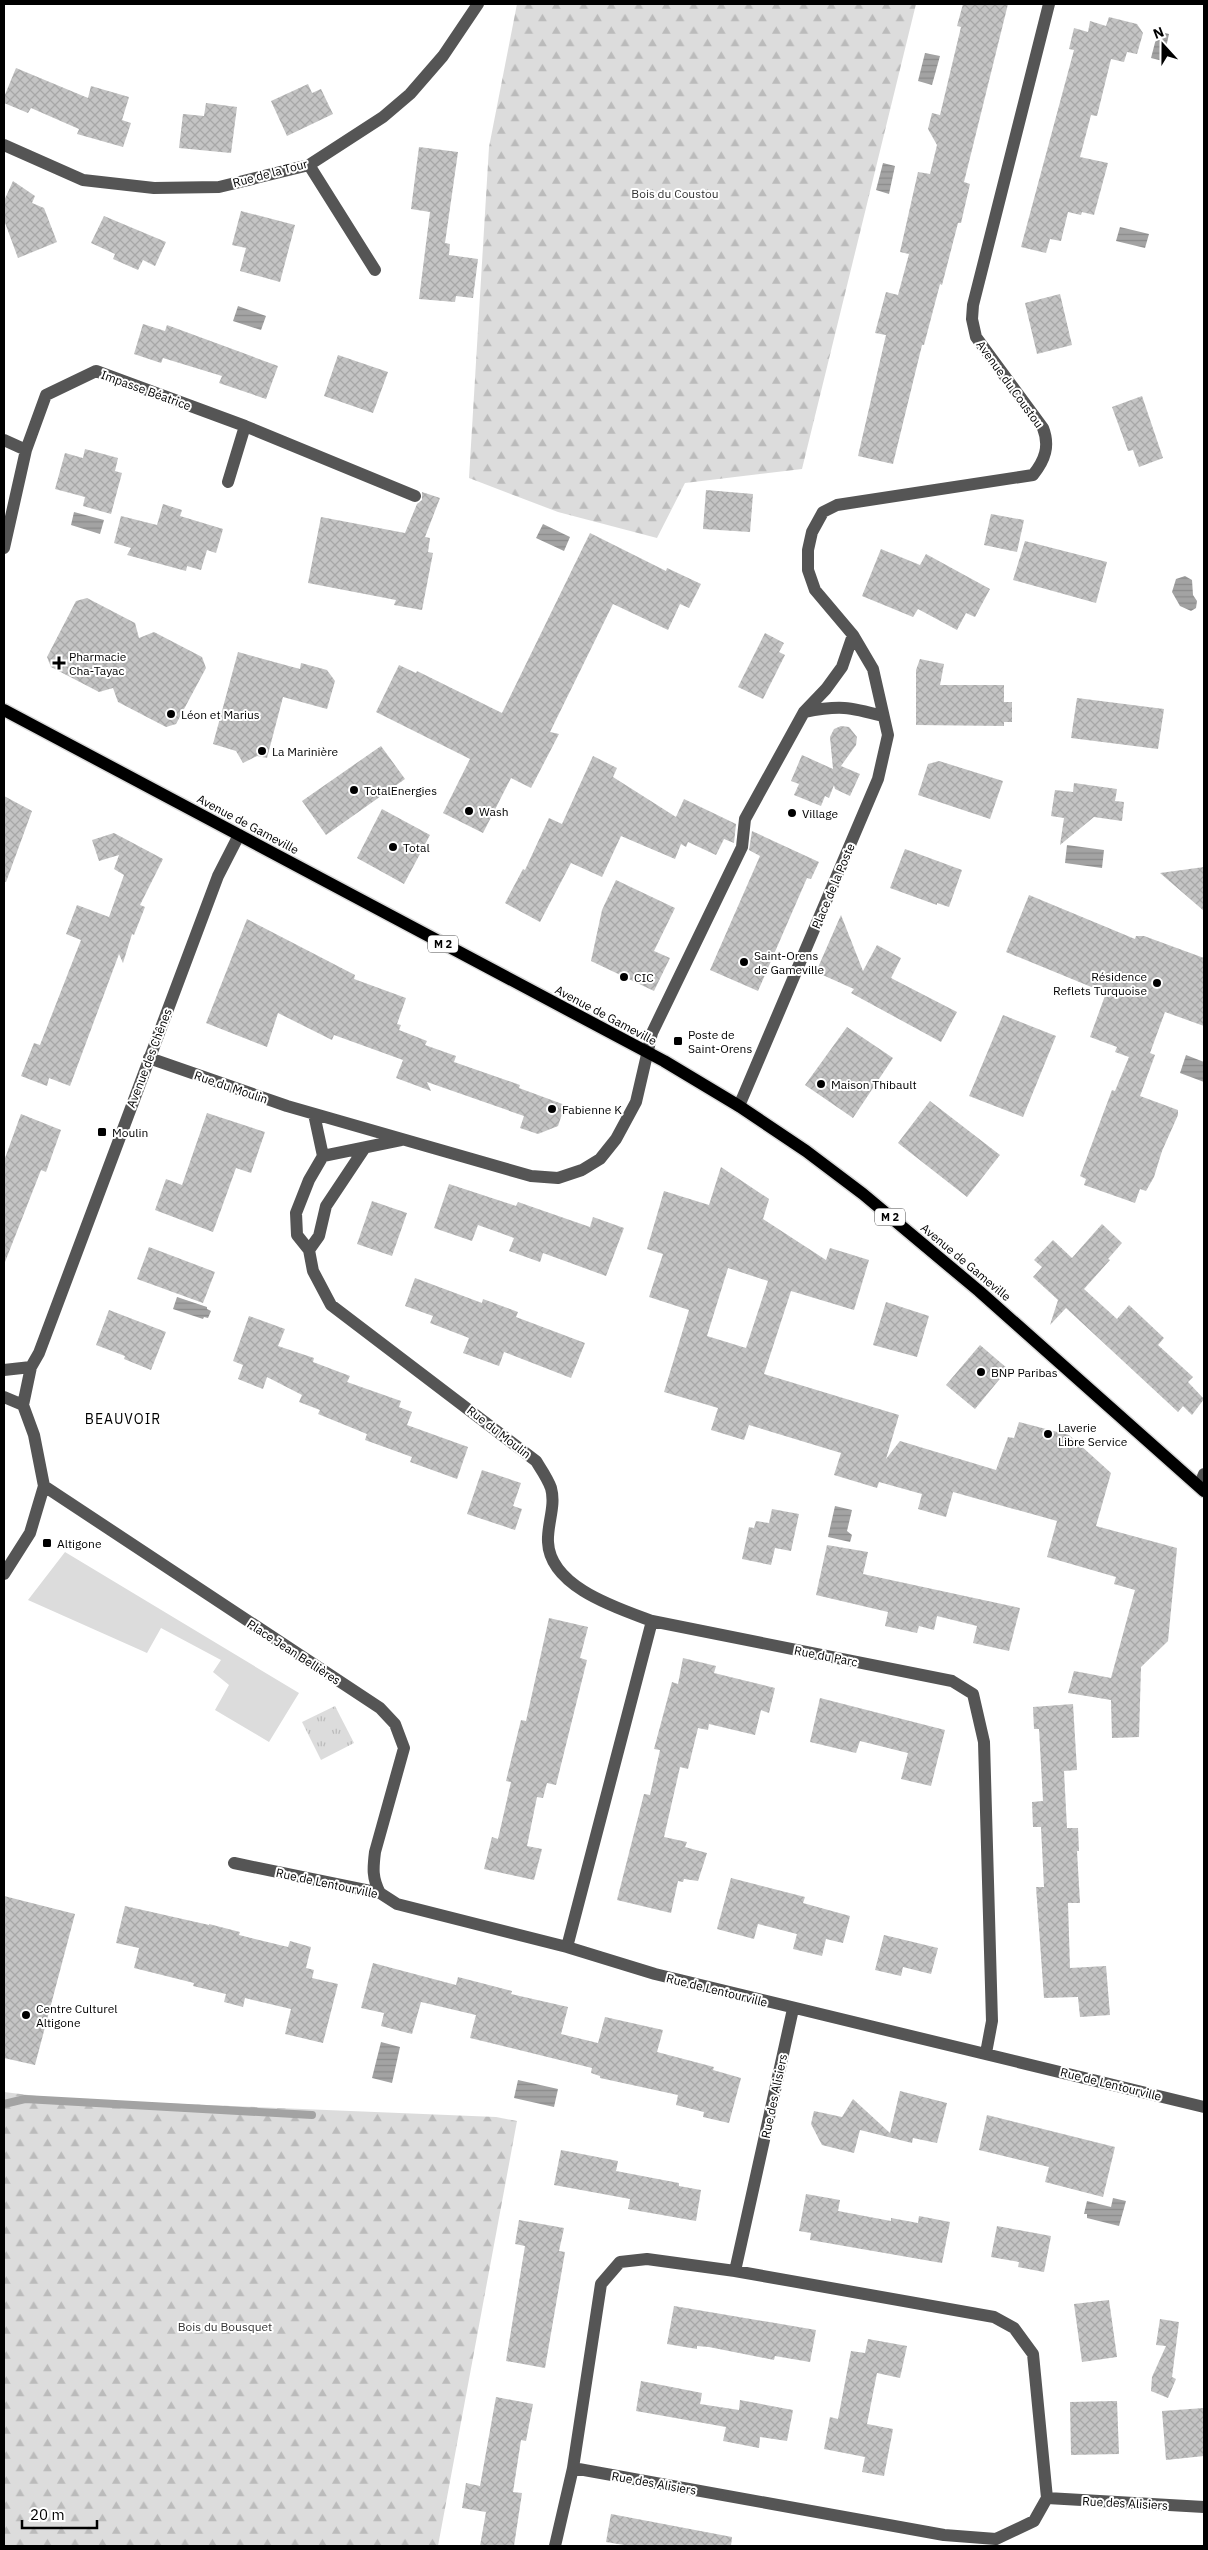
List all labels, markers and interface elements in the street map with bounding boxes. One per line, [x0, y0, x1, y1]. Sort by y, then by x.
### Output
north arrow [1138, 20, 1188, 70]
text: N [1150, 23, 1166, 43]
street label: Rue de la Tour [231, 156, 310, 190]
park label: Bois du Coustou [631, 186, 719, 201]
street label: Avenue du Coustou [973, 338, 1047, 430]
street label: Impasse Béatrice [99, 367, 193, 413]
place label: Pharmacie Cha-Tayac [69, 649, 127, 678]
marker: Pharmacie Cha-Tayac [53, 657, 65, 669]
place label: Léon et Marius [181, 707, 260, 722]
marker: Léon et Marius [165, 708, 177, 720]
place label: La Marinière [272, 744, 339, 759]
marker: La Marinière [256, 745, 268, 757]
place label: TotalEnergies [364, 783, 437, 798]
marker: TotalEnergies [348, 784, 360, 796]
street label: Avenue de Gameville [195, 791, 302, 857]
place label: Wash [479, 804, 509, 819]
marker: Wash [463, 805, 475, 817]
place label: Village [802, 806, 838, 821]
marker: Village [786, 807, 798, 819]
place label: Total [403, 840, 430, 855]
marker: Total [387, 841, 399, 853]
street label: Place de la Poste [808, 841, 858, 931]
road number: M 2 [428, 936, 458, 952]
place label: Saint-Orens de Gameville [754, 948, 824, 977]
marker: Saint-Orens de Gameville [738, 956, 750, 968]
place label: Résidence Reflets Turquoise [1053, 969, 1147, 998]
place label: CIC [634, 970, 654, 985]
marker: CIC [618, 971, 630, 983]
marker: Résidence Reflets Turquoise [1151, 977, 1163, 989]
street label: Avenue de Gameville [553, 982, 660, 1048]
street label: Avenue des Chênes [123, 1006, 175, 1110]
place label: Poste de Saint-Orens [688, 1027, 752, 1056]
marker: Poste de Saint-Orens [672, 1035, 684, 1047]
street label: Rue du Moulin [192, 1067, 270, 1107]
place label: Maison Thibault [831, 1077, 917, 1092]
marker: Maison Thibault [815, 1078, 827, 1090]
place label: Fabienne K [562, 1102, 622, 1117]
marker: Fabienne K [546, 1103, 558, 1115]
place label: Moulin [112, 1125, 148, 1140]
marker: Moulin [96, 1126, 108, 1138]
road number: M 2 [875, 1208, 905, 1226]
street label: Avenue de Gameville [918, 1220, 1014, 1304]
place label: BNP Paribas [991, 1365, 1058, 1380]
marker: BNP Paribas [975, 1366, 987, 1378]
street label: Rue du Moulin [464, 1402, 534, 1462]
district label: BEAUVOIR [85, 1410, 161, 1428]
place label: Laverie Libre Service [1058, 1420, 1128, 1449]
marker: Laverie Libre Service [1042, 1428, 1054, 1440]
place label: Altigone [57, 1536, 102, 1551]
marker: Altigone [41, 1537, 53, 1549]
street label: Place Jean Bellières [244, 1616, 344, 1688]
street label: Rue du Parc [793, 1642, 859, 1670]
street label: Rue de Lentourville [275, 1865, 380, 1901]
street label: Rue de Lentourville [665, 1970, 770, 2010]
place label: Centre Culturel Altigone [36, 2001, 118, 2030]
marker: Centre Culturel Altigone [20, 2009, 32, 2021]
street label: Rue des Alisiers [758, 2052, 790, 2140]
street label: Rue de Lentourville [1059, 2064, 1164, 2104]
park label: Bois du Bousquet [178, 2319, 272, 2334]
street label: Rue des Alisiers [610, 2468, 698, 2498]
street label: Rue des Alisiers [1082, 2493, 1168, 2513]
scale bar [22, 2498, 98, 2530]
text: 20 m [30, 2505, 65, 2524]

